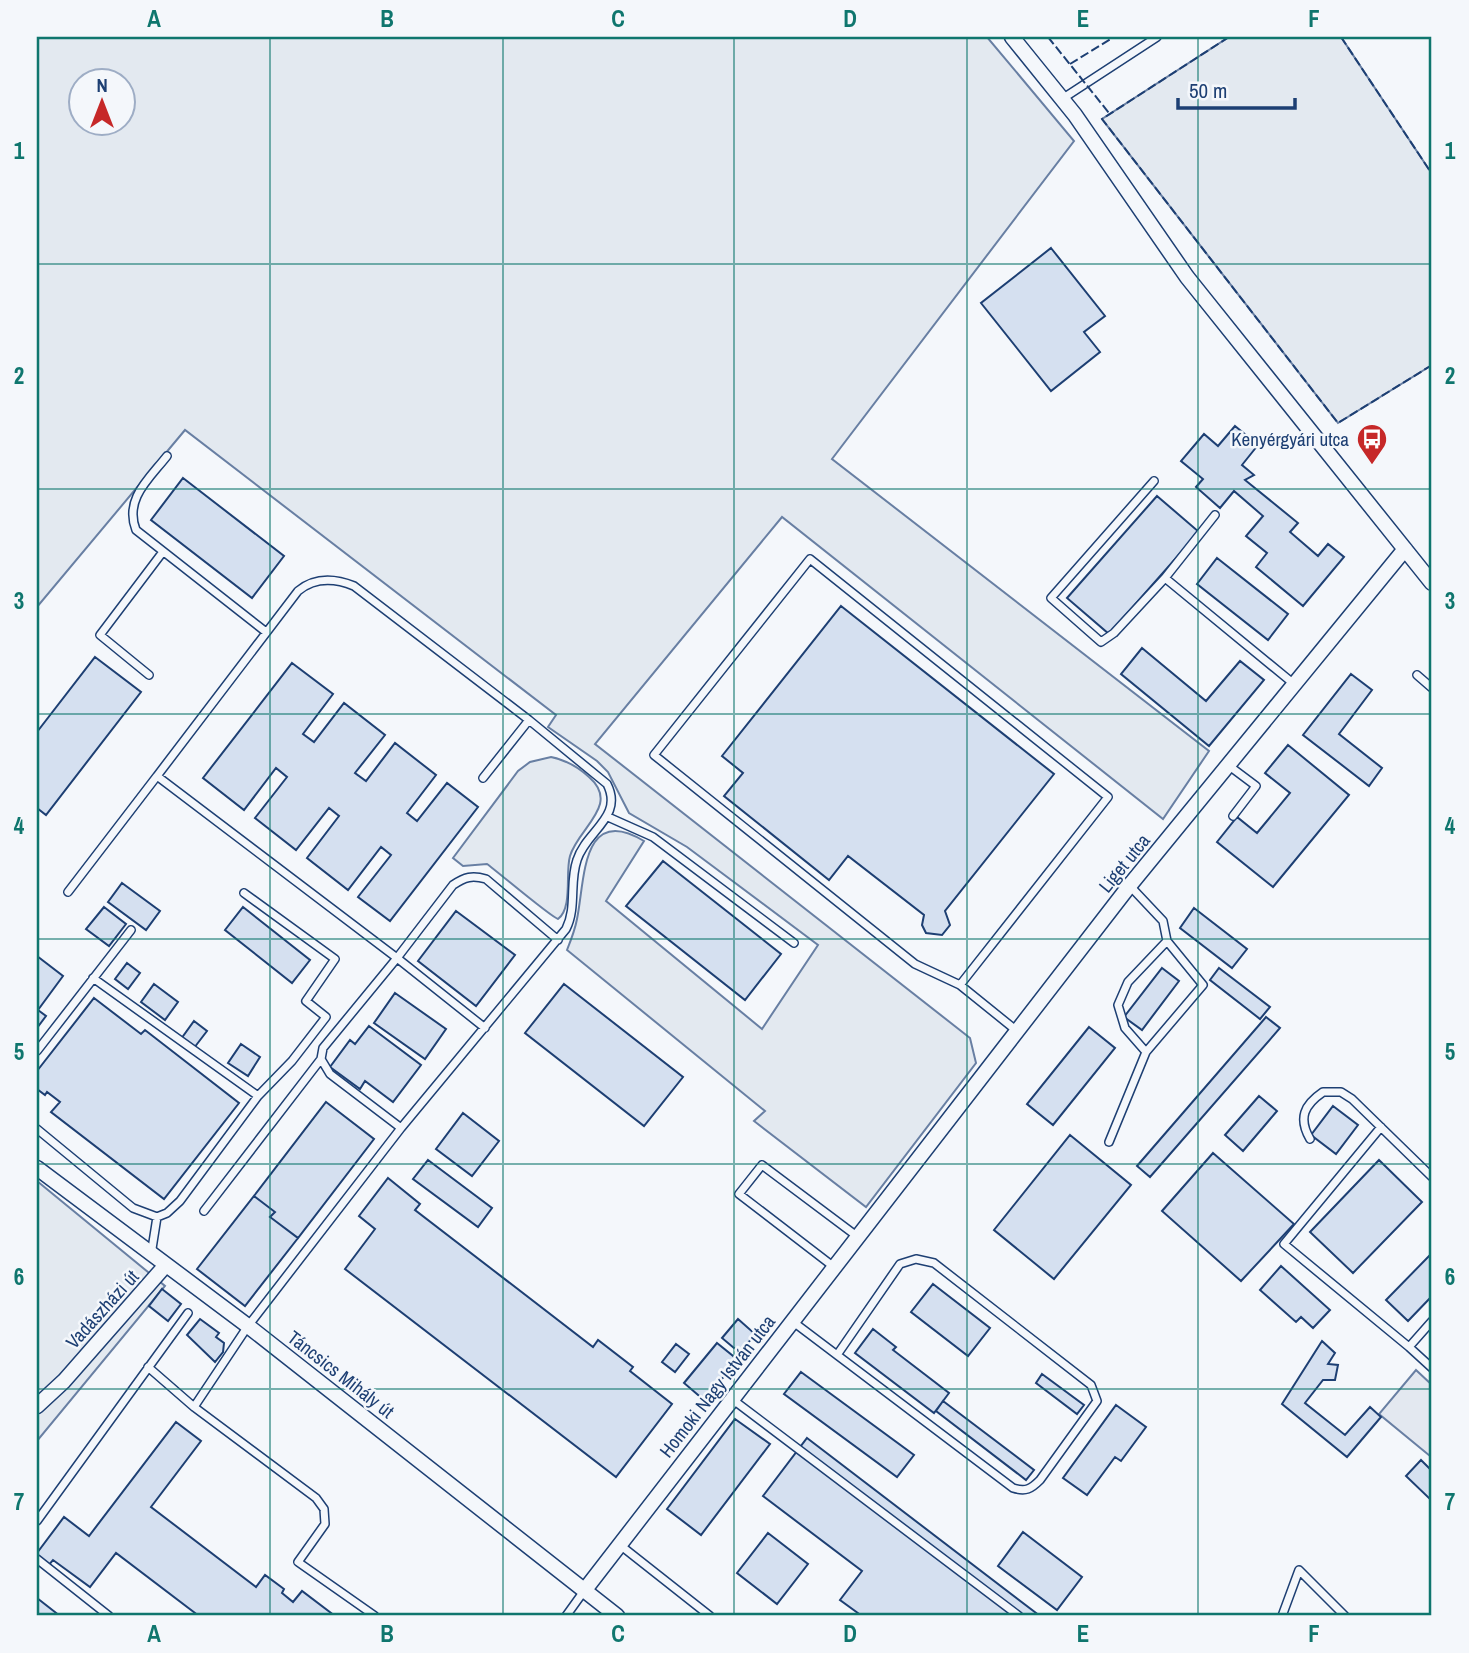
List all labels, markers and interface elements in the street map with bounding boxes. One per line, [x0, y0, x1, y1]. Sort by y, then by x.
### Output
text: A [147, 3, 161, 34]
text: B [380, 3, 394, 34]
text: C [611, 3, 625, 34]
text: D [843, 3, 857, 34]
text: E [1077, 3, 1089, 34]
text: F [1308, 3, 1320, 34]
north arrow [66, 66, 136, 136]
scale bar [1178, 66, 1296, 110]
text: N [96, 72, 108, 98]
text: 50 m [1189, 76, 1227, 105]
text: 1 [14, 135, 25, 166]
text: 1 [1445, 135, 1456, 166]
text: 2 [14, 360, 24, 391]
text: 2 [1445, 360, 1455, 391]
bus stop icon: Kenyérgyári utca [1355, 422, 1389, 466]
place label: Kenyérgyári utca [1231, 426, 1349, 452]
text: 3 [14, 585, 24, 616]
text: 3 [1445, 585, 1455, 616]
text: 4 [14, 810, 25, 841]
text: 4 [1445, 810, 1456, 841]
street label: Liget utca [1092, 828, 1156, 898]
text: 5 [14, 1036, 24, 1067]
text: 5 [1445, 1036, 1455, 1067]
text: 6 [14, 1261, 24, 1292]
text: 6 [1445, 1261, 1455, 1292]
street label: Vadászházi út [60, 1264, 145, 1354]
street label: Homoki Nagy István utca [653, 1309, 781, 1463]
street label: Táncsics Mihály út [282, 1324, 400, 1424]
text: 7 [14, 1486, 24, 1517]
text: 7 [1445, 1486, 1455, 1517]
text: A [147, 1618, 161, 1649]
text: B [380, 1618, 394, 1649]
text: C [611, 1618, 625, 1649]
text: D [843, 1618, 857, 1649]
text: E [1077, 1618, 1089, 1649]
text: F [1308, 1618, 1320, 1649]

